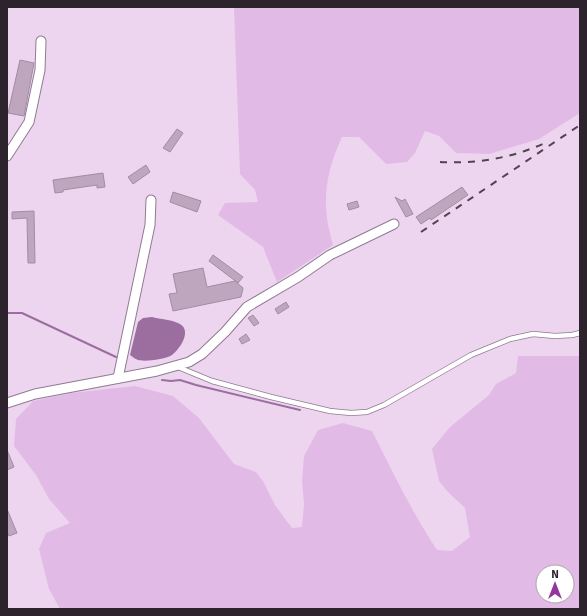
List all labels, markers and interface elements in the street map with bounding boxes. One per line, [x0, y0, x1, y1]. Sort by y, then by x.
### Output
north arrow [535, 564, 575, 604]
text: N [551, 568, 559, 581]

